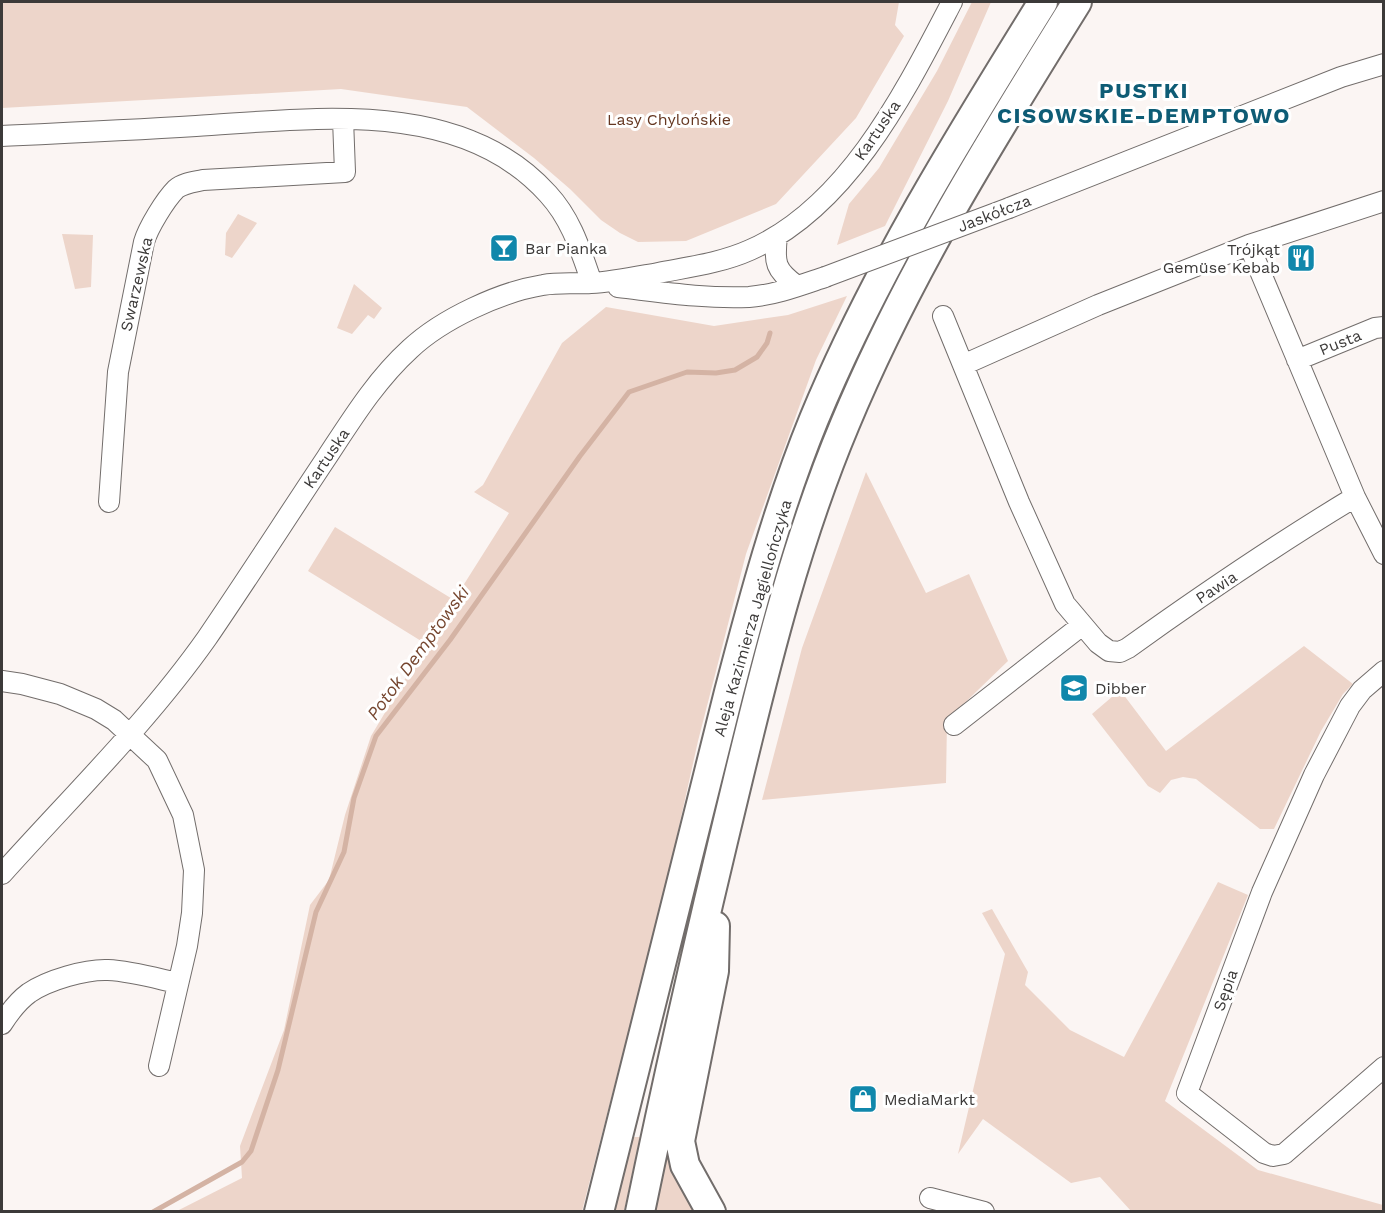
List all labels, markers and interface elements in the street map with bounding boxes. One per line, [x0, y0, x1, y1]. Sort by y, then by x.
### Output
district label: PUSTKI CISOWSKIE-DEMPTOWO [997, 78, 1291, 128]
street label: Kartuska [850, 97, 904, 164]
park label: Lasy Chylońskie [607, 110, 731, 129]
street label: Jaskółcza [955, 191, 1034, 236]
bar icon: Bar Pianka [488, 232, 520, 264]
street label: Swarzewska [116, 235, 157, 333]
place label: Bar Pianka [525, 239, 607, 258]
place label: Trójkąt Gemüse Kebab [1163, 240, 1280, 277]
restaurant icon: Trójkąt Gemüse Kebab [1285, 242, 1317, 274]
street label: Pusta [1316, 325, 1364, 359]
street label: Kartuska [299, 425, 353, 492]
street label: Aleja Kazimierza Jagiellończyka [709, 497, 795, 739]
street label: Pawia [1192, 567, 1240, 608]
water label: Potok Demptowski [362, 581, 474, 724]
school or university icon: Dibber [1058, 672, 1090, 704]
place label: Dibber [1095, 679, 1147, 698]
street label: Sępia [1209, 967, 1242, 1014]
shop icon: MediaMarkt [847, 1083, 879, 1115]
place label: MediaMarkt [884, 1090, 975, 1109]

